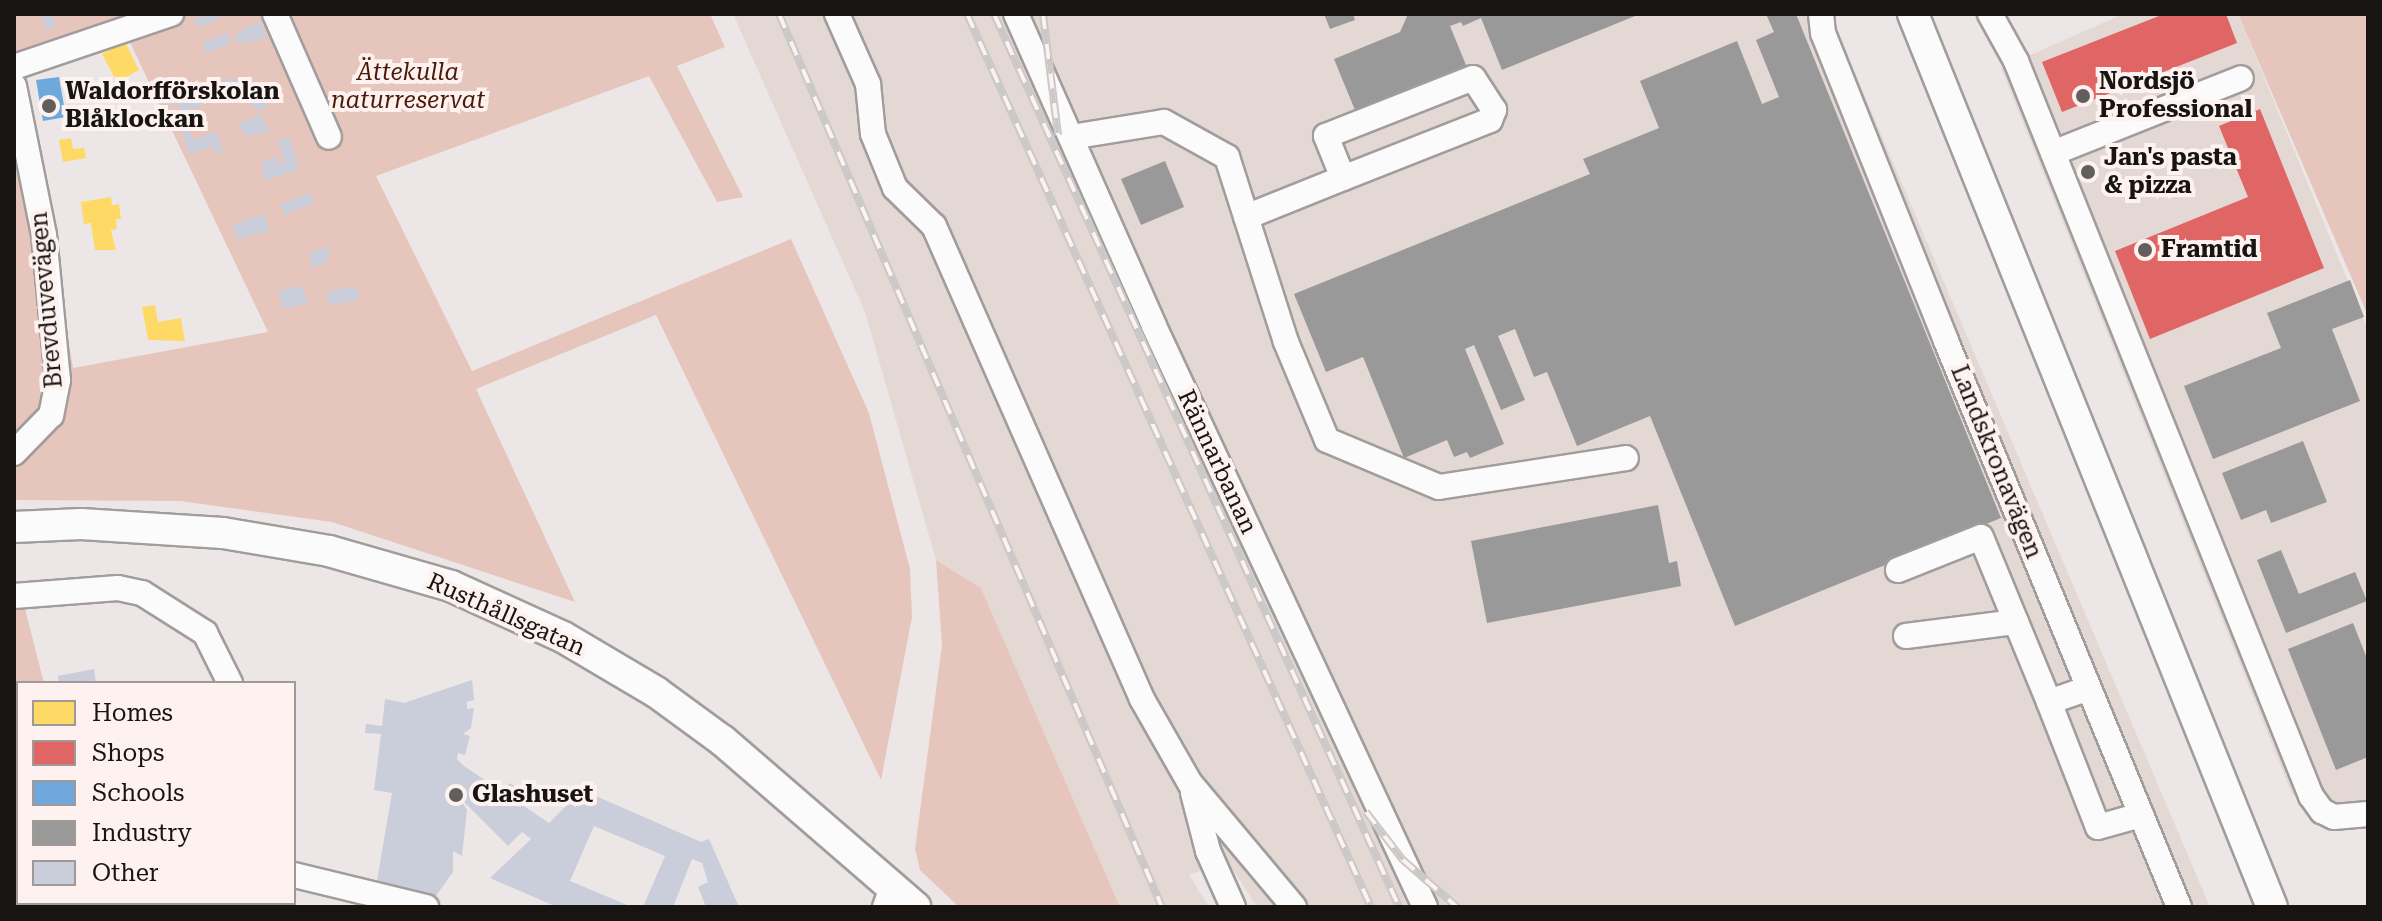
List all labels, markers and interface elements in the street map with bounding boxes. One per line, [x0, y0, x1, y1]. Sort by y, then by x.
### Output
park label: Ättekulla naturreservat [331, 59, 485, 115]
place label: Nordsjö Professional [2099, 68, 2252, 124]
place label: Waldorfförskolan Blåklockan [65, 78, 280, 134]
marker: Nordsjö Professional [2074, 87, 2092, 105]
marker: Waldorfförskolan Blåklockan [40, 97, 58, 115]
place label: Jan's pasta & pizza [2104, 144, 2237, 200]
marker: Jan's pasta & pizza [2079, 163, 2097, 181]
street label: Brevduvevägen [25, 211, 69, 389]
place label: Framtid [2161, 236, 2257, 264]
marker: Framtid [2136, 241, 2154, 259]
street label: Landskronavägen [1944, 361, 2048, 563]
street label: Rännarbanan [1171, 385, 1263, 539]
street label: Rusthållsgatan [423, 567, 589, 663]
legend [16, 681, 296, 905]
text: Homes [92, 699, 173, 727]
text: Shops [92, 739, 164, 767]
text: Schools [92, 779, 185, 807]
place label: Glashuset [472, 781, 593, 809]
marker: Glashuset [447, 786, 465, 804]
text: Industry [92, 819, 192, 847]
text: Other [92, 859, 159, 887]

